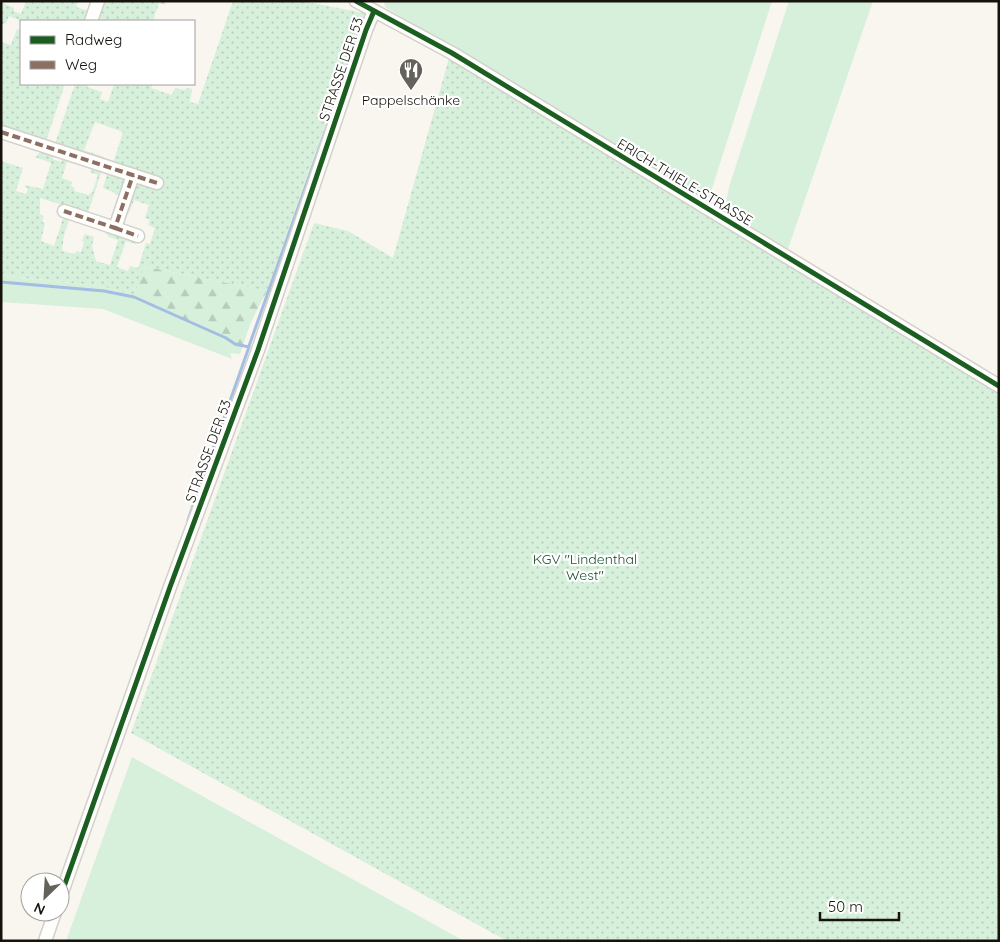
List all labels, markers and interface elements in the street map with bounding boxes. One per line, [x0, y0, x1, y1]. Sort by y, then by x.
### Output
street label: STRASSE DER 53 [315, 15, 367, 123]
legend [20, 20, 195, 85]
text: Radweg [65, 30, 122, 49]
text: Weg [65, 55, 97, 74]
restaurant icon: Pappelschänke [398, 57, 424, 91]
place label: Pappelschänke [362, 91, 460, 109]
street label: ERICH-THIELE-STRASSE [614, 134, 756, 230]
street label: STRASSE DER 53 [181, 397, 235, 505]
park label: KGV "Lindenthal West" [533, 550, 637, 584]
north arrow [20, 872, 70, 922]
scale bar [820, 890, 899, 922]
text: 50 m [828, 897, 863, 916]
text: N [31, 898, 48, 919]

